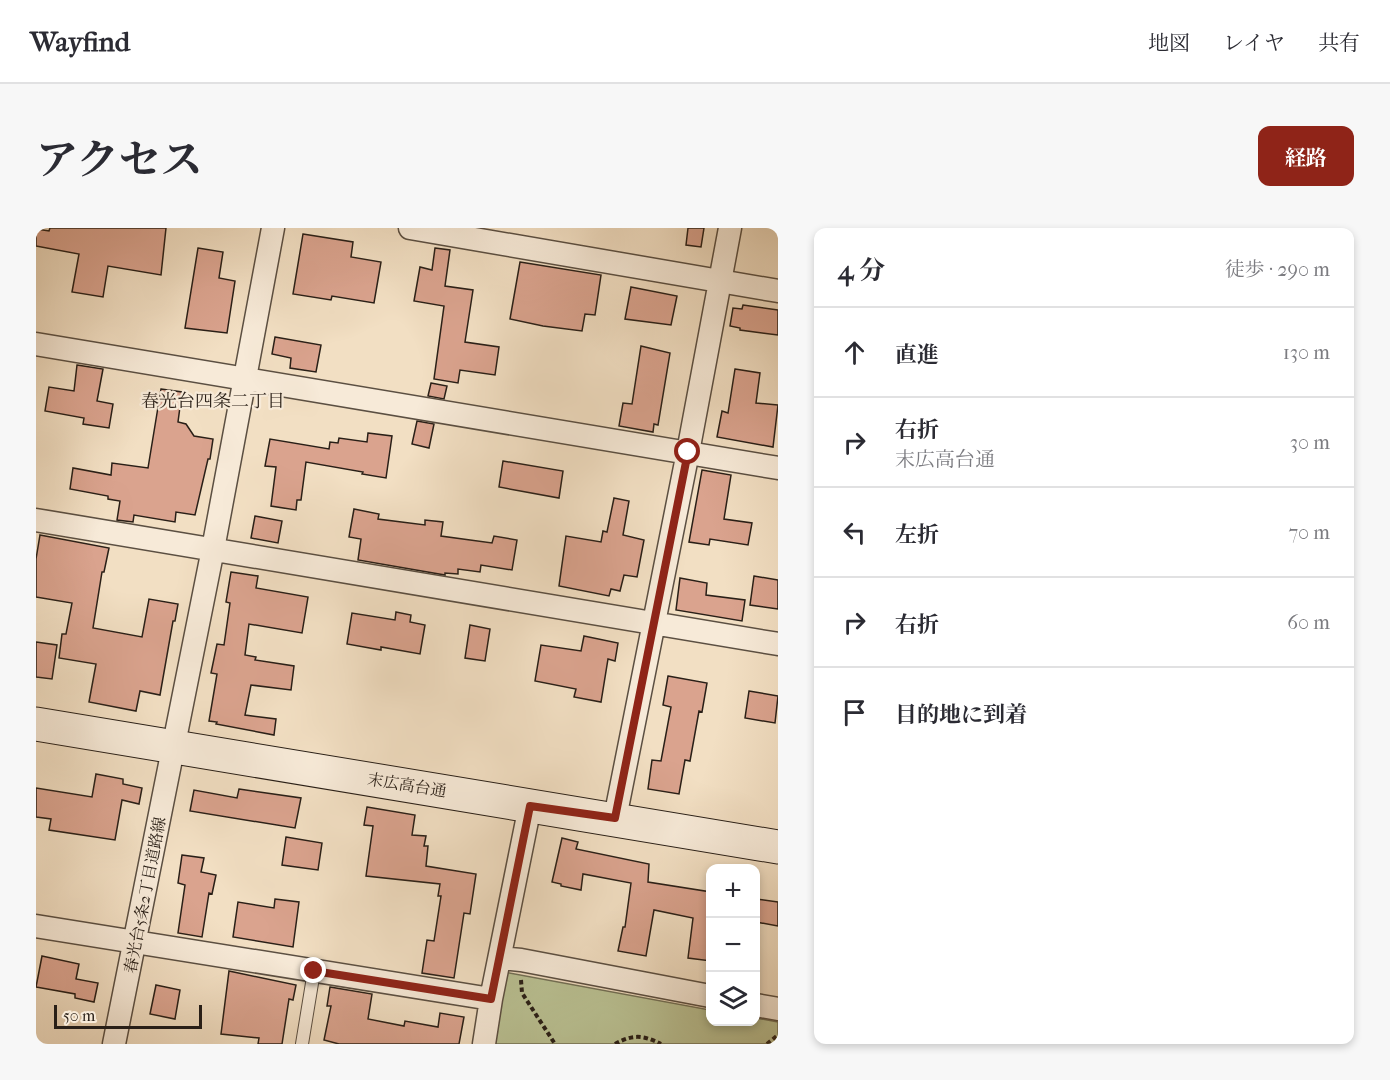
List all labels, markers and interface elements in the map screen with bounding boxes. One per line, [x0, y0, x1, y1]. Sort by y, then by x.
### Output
text: Wayfind [30, 25, 130, 58]
text: 地図 [1148, 31, 1190, 55]
text: レイヤ [1223, 31, 1285, 55]
text: 共有 [1318, 31, 1360, 55]
button: 経路 [1258, 126, 1354, 186]
text: アクセス [36, 136, 203, 185]
text: 4 分 [838, 255, 885, 286]
text: 徒歩 · 290 m [1225, 258, 1330, 281]
icon: ahead [838, 336, 871, 369]
text: 130 m [1283, 341, 1330, 364]
text: 直進 [895, 342, 939, 368]
district label: 春光台四条二丁目 [141, 391, 285, 412]
text: 右折 [895, 417, 939, 443]
icon: right [838, 426, 871, 459]
text: 30 m [1290, 431, 1330, 454]
route start [674, 438, 700, 464]
text: 末広高台通 [895, 448, 995, 471]
icon: left [838, 516, 871, 549]
text: 70 m [1288, 521, 1330, 544]
text: 左折 [895, 522, 939, 548]
icon: right [838, 606, 871, 639]
text: 60 m [1287, 611, 1330, 634]
text: 右折 [895, 612, 939, 638]
icon: arrive [838, 696, 871, 729]
text: 目的地に到着 [895, 702, 1027, 728]
street label: 末広高台通 [366, 769, 448, 801]
street label: 春光台5条2丁目道路線 [120, 815, 170, 975]
map controls [706, 864, 760, 1026]
button: + [706, 864, 760, 918]
button: − [706, 918, 760, 972]
route end [300, 957, 326, 983]
button: layers [706, 972, 760, 1026]
scale bar [54, 1002, 202, 1030]
text: 50 m [63, 1006, 95, 1025]

